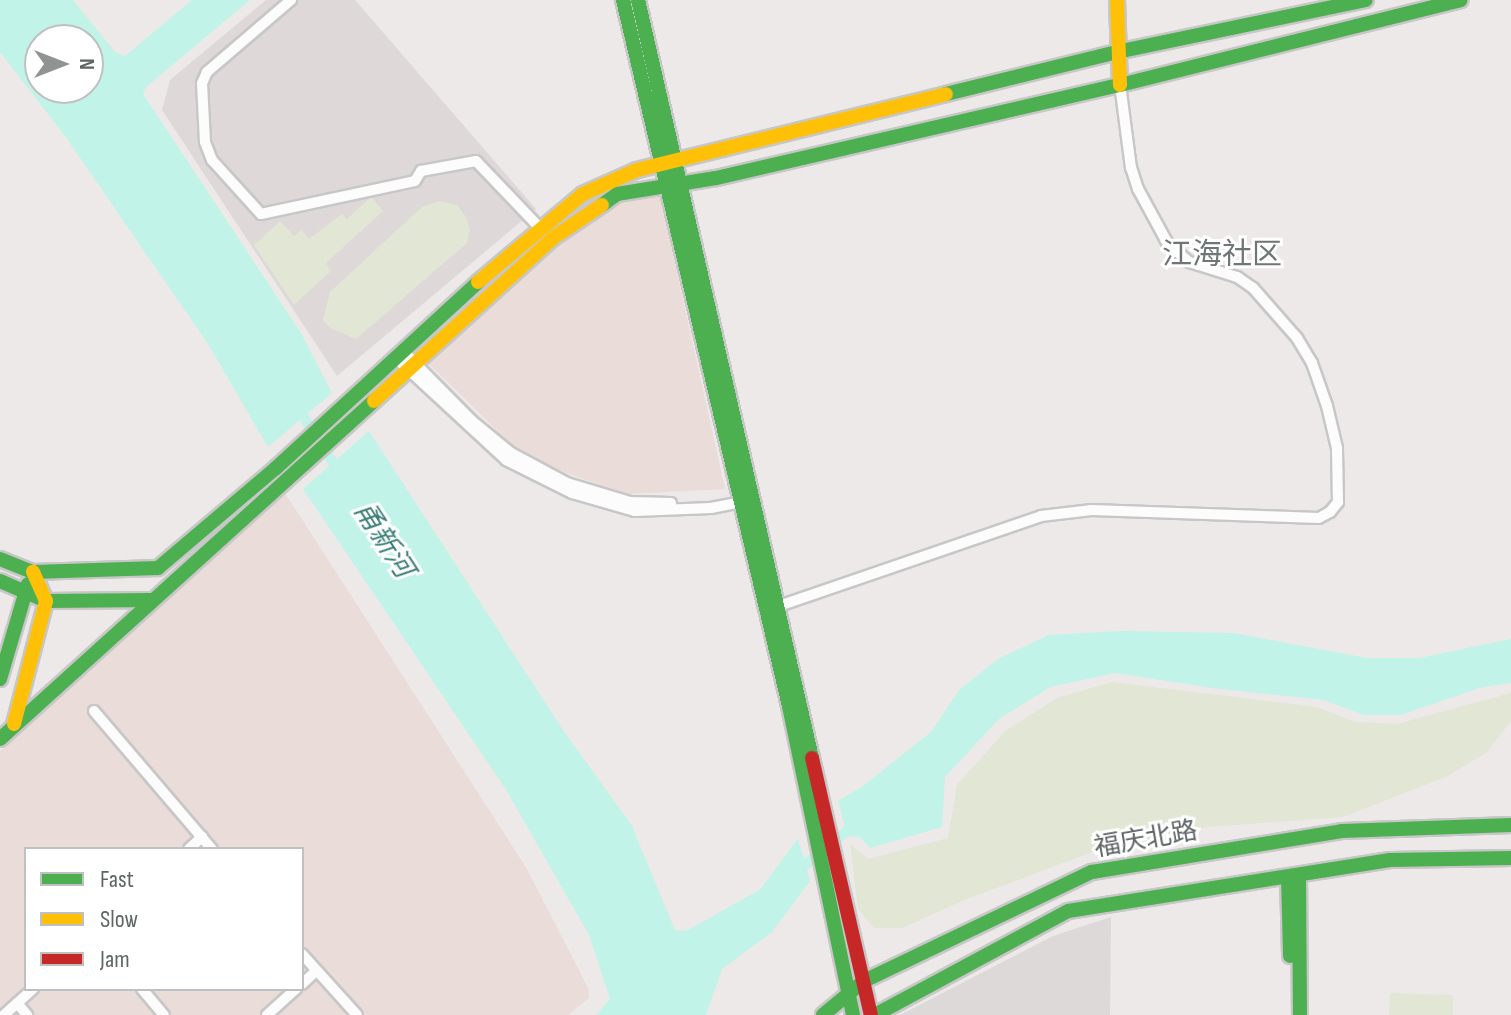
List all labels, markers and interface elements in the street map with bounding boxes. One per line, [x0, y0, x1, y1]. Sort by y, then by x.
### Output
north arrow [24, 24, 104, 104]
text: N [73, 58, 100, 70]
district label: 江海社区 [1162, 237, 1282, 273]
water label: 甬新河 [346, 496, 420, 584]
street label: 福庆北路 [1092, 816, 1200, 864]
legend [24, 847, 304, 991]
text: Fast [100, 865, 134, 894]
text: Slow [100, 905, 138, 934]
text: Jam [100, 945, 130, 974]

